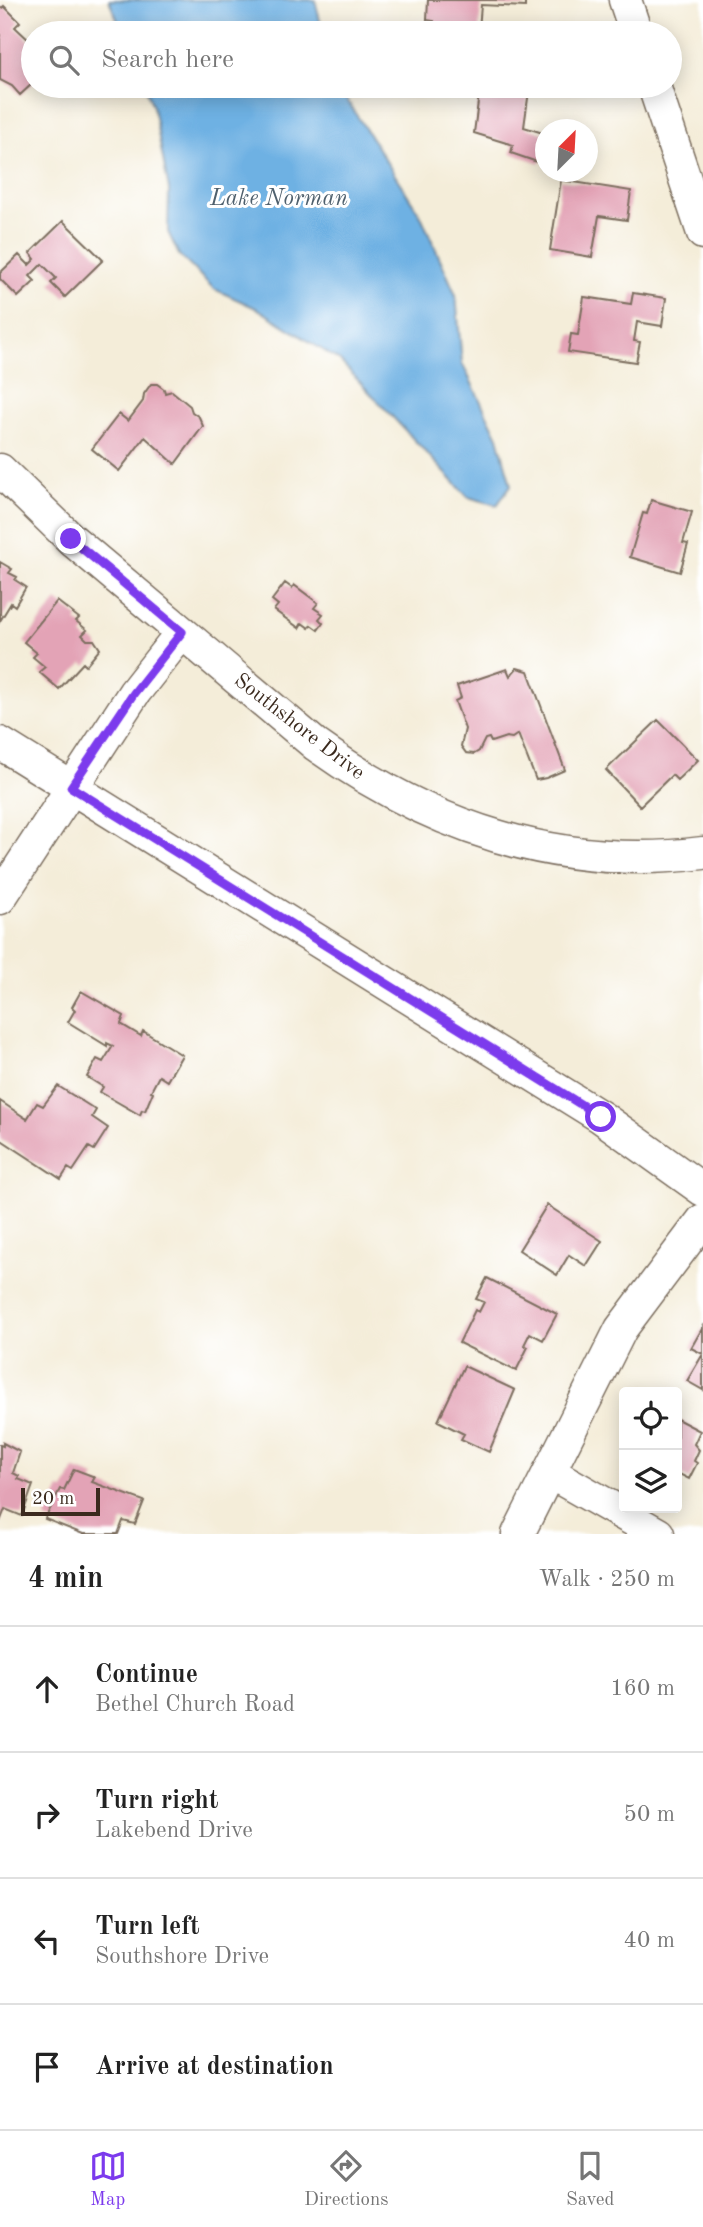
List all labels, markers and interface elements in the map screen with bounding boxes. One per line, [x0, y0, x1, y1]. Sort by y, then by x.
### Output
search box [21, 21, 682, 98]
icon: search [45, 41, 83, 79]
text: Search here [101, 47, 234, 73]
north arrow [535, 119, 598, 182]
water label: Lake Norman [209, 187, 348, 210]
route end [55, 523, 86, 554]
street label: Southshore Drive [230, 670, 368, 784]
route start [585, 1101, 616, 1132]
map controls [619, 1387, 682, 1513]
button: locate [619, 1387, 682, 1450]
button: layers [619, 1450, 682, 1513]
scale bar [21, 1485, 100, 1517]
text: 20 m [32, 1490, 74, 1509]
text: 4 min [28, 1564, 103, 1594]
text: Walk · 250 m [539, 1568, 675, 1591]
text: Continue [95, 1662, 198, 1688]
icon: ahead [28, 1670, 66, 1708]
text: 160 m [610, 1677, 675, 1700]
text: Bethel Church Road [95, 1693, 295, 1716]
text: Turn right [95, 1788, 218, 1814]
icon: right [28, 1796, 66, 1834]
text: 50 m [624, 1803, 675, 1826]
text: Lakebend Drive [95, 1819, 253, 1842]
text: Turn left [95, 1914, 200, 1940]
icon: left [28, 1922, 66, 1960]
text: 40 m [624, 1929, 675, 1952]
text: Southshore Drive [95, 1945, 269, 1968]
icon: arrive [28, 2048, 66, 2086]
text: Arrive at destination [95, 2054, 334, 2080]
tab: Map [89, 2147, 127, 2212]
tab: Directions [304, 2147, 389, 2212]
tab: Saved [566, 2147, 614, 2212]

